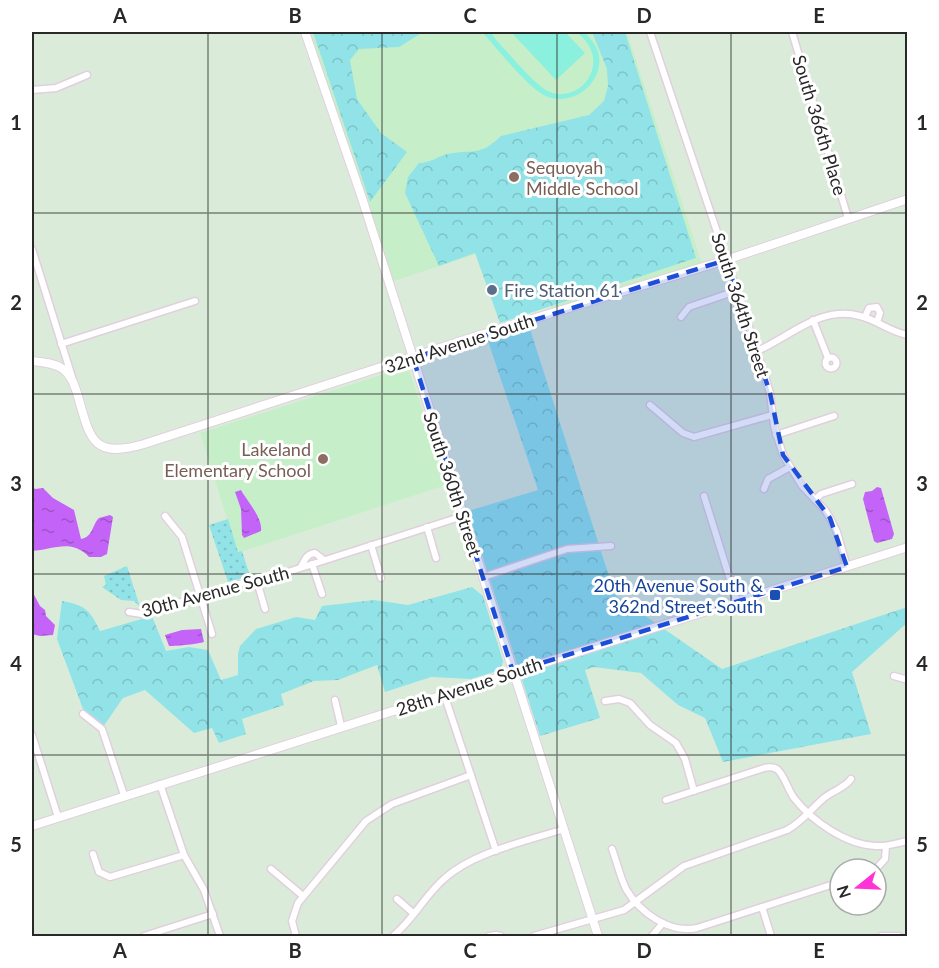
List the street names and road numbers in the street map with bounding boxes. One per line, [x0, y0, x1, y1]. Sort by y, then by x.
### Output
street label: South 366th Place [788, 52, 852, 198]
street label: South 364th Street [707, 230, 775, 381]
street label: 32nd Avenue South [382, 308, 536, 378]
street label: South 360th Street [419, 409, 487, 560]
street label: 30th Avenue South [139, 561, 291, 621]
street label: 28th Avenue South [393, 652, 545, 720]

